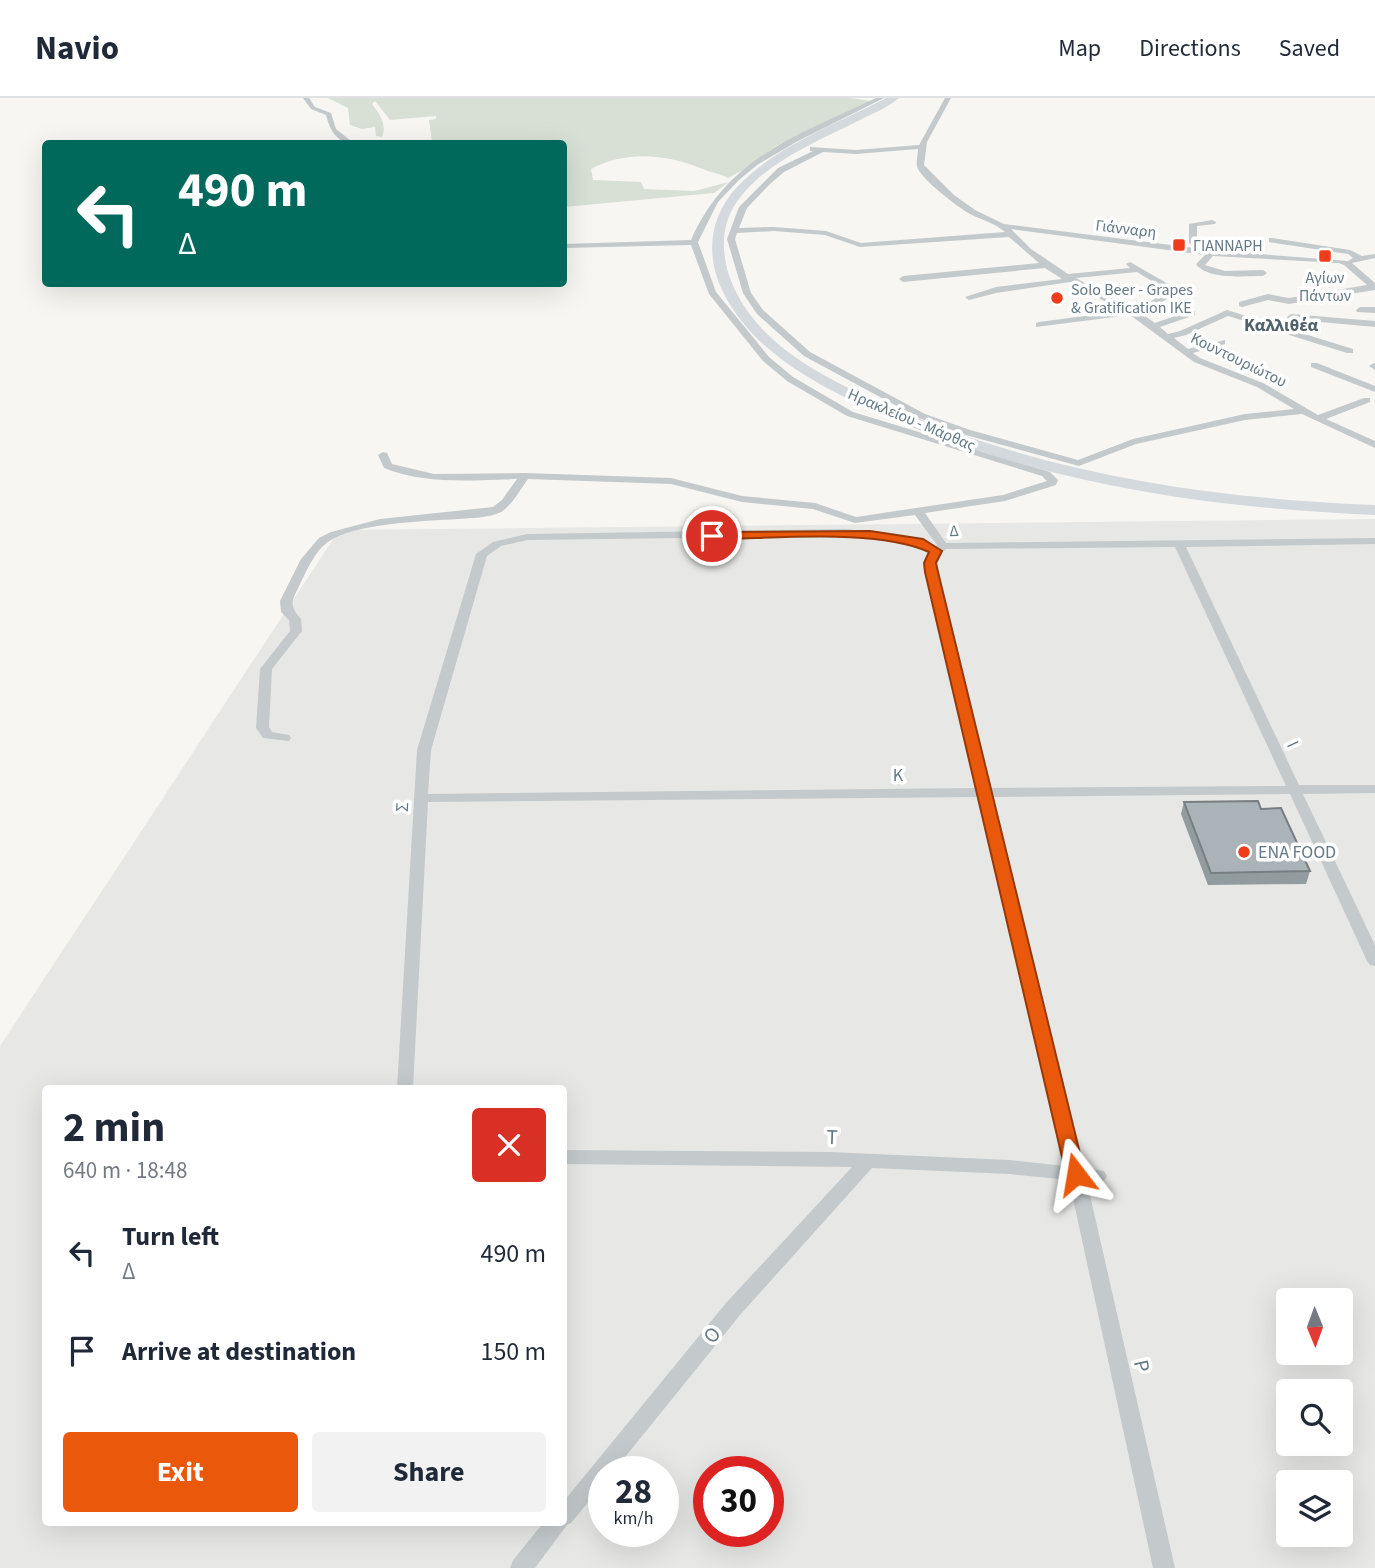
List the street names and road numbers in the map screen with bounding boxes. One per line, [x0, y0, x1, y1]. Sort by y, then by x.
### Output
street label: Γιάνναρη [1094, 214, 1157, 244]
street label: Κουντουριώτου [1187, 327, 1290, 393]
street label: Ηρακλείου - Μάρθας [845, 383, 979, 457]
street label: Δ [949, 520, 959, 542]
street label: Ι [1280, 737, 1305, 752]
street label: Κ [893, 763, 904, 788]
street label: Σ [390, 801, 415, 813]
street label: Τ [826, 1122, 838, 1152]
street label: Ο [696, 1320, 728, 1350]
street label: Ρ [1126, 1357, 1158, 1375]

